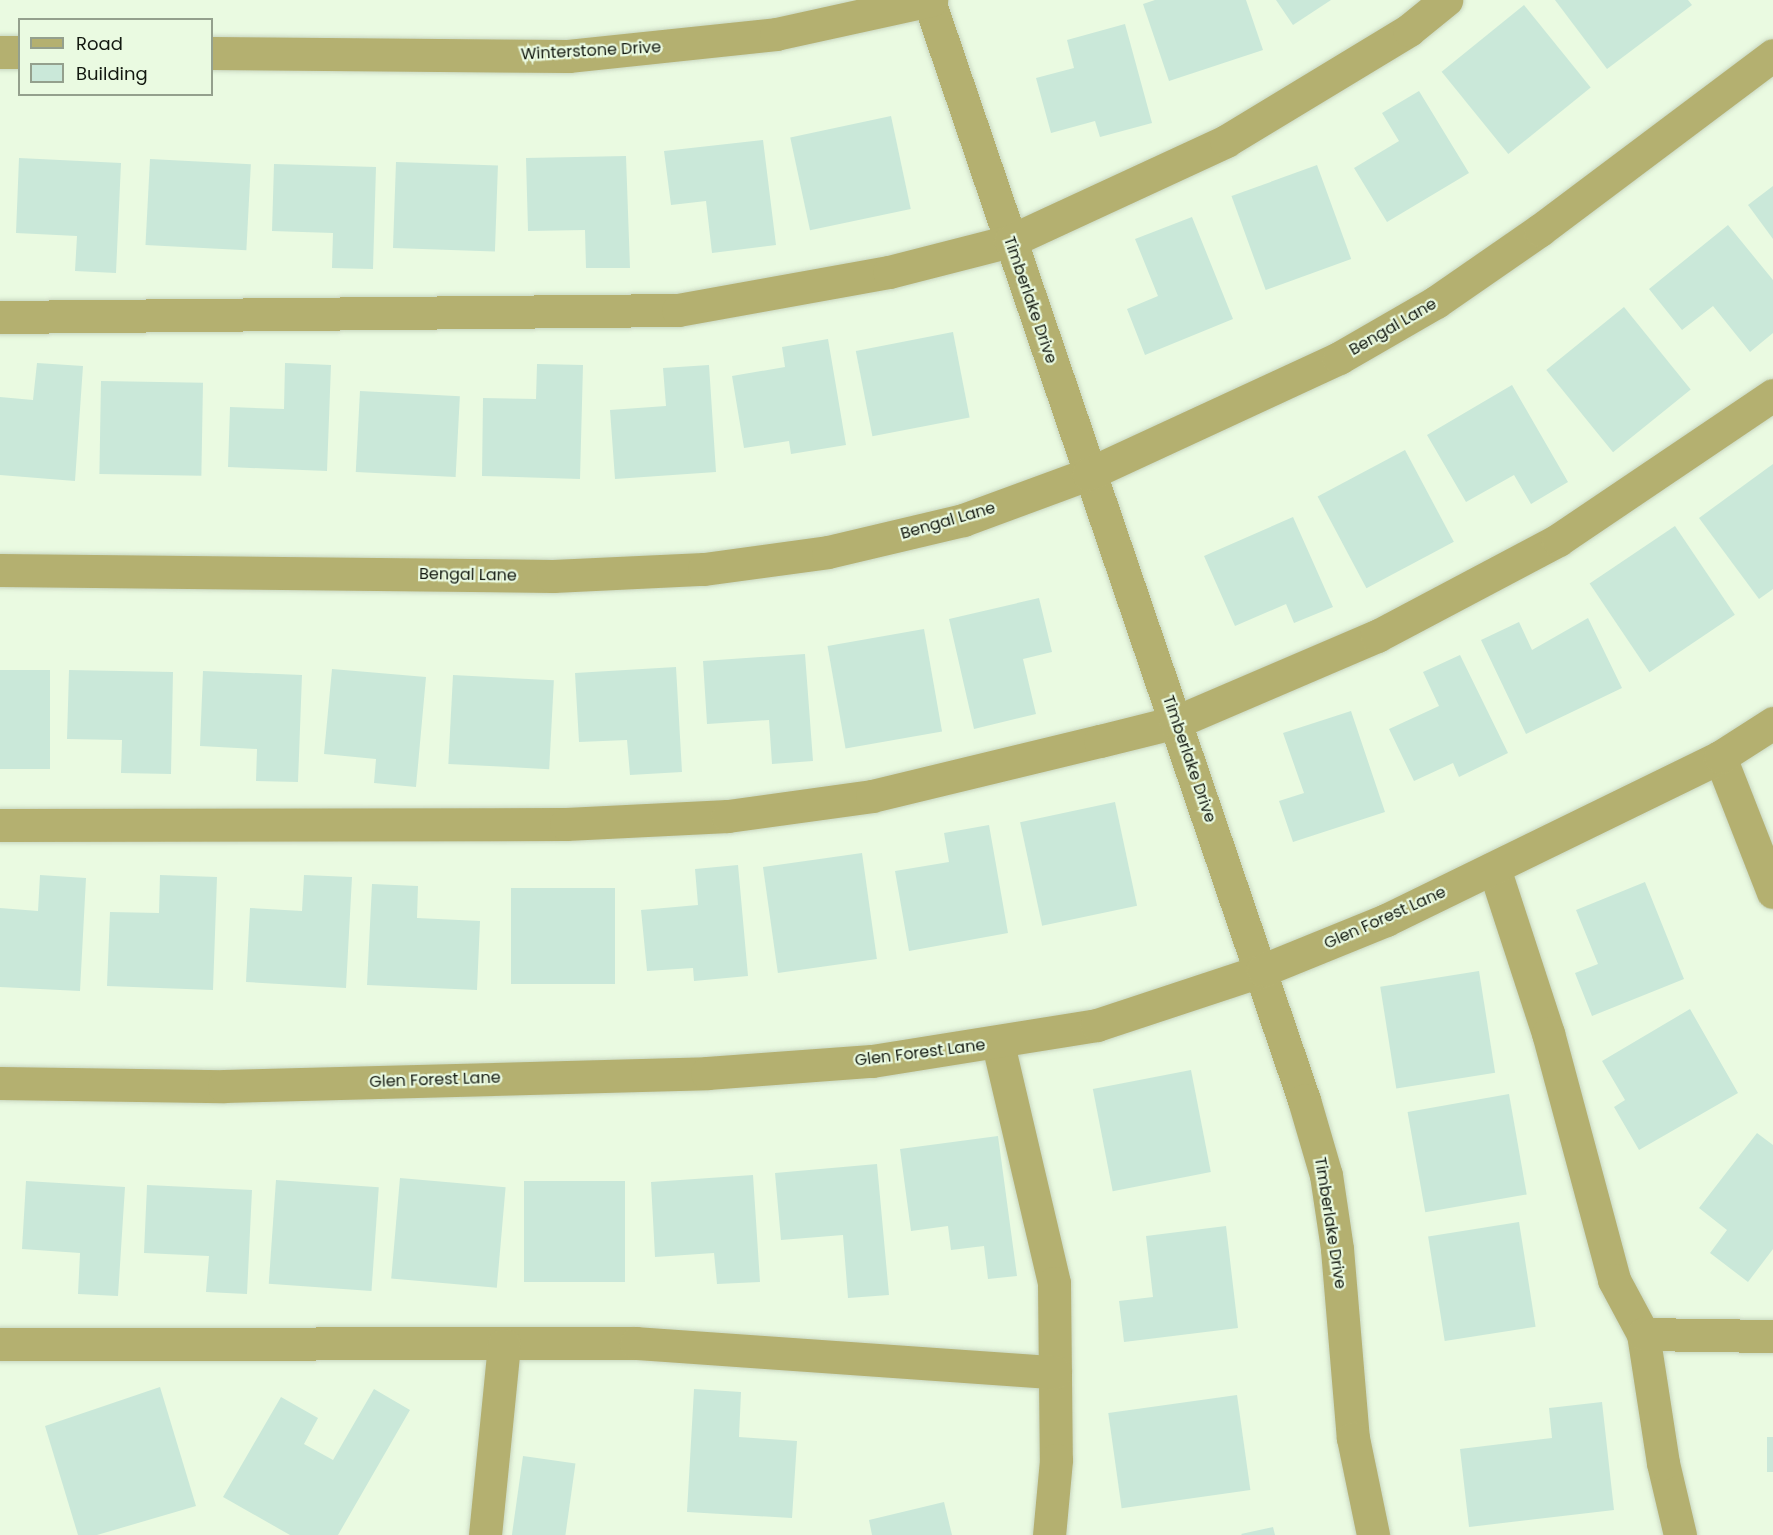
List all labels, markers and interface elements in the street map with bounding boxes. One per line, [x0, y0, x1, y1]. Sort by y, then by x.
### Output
legend [18, 18, 213, 96]
text: Road [76, 31, 123, 56]
street label: Winterstone Drive [520, 38, 662, 64]
text: Building [76, 61, 148, 86]
street label: Timberlake Drive [999, 234, 1061, 366]
street label: Bengal Lane [1346, 294, 1440, 360]
street label: Bengal Lane [898, 498, 998, 544]
street label: Bengal Lane [419, 565, 517, 585]
street label: Timberlake Drive [1158, 693, 1220, 825]
street label: Glen Forest Lane [1321, 883, 1449, 953]
street label: Glen Forest Lane [854, 1035, 986, 1071]
street label: Glen Forest Lane [369, 1068, 501, 1092]
street label: Timberlake Drive [1310, 1156, 1350, 1290]

